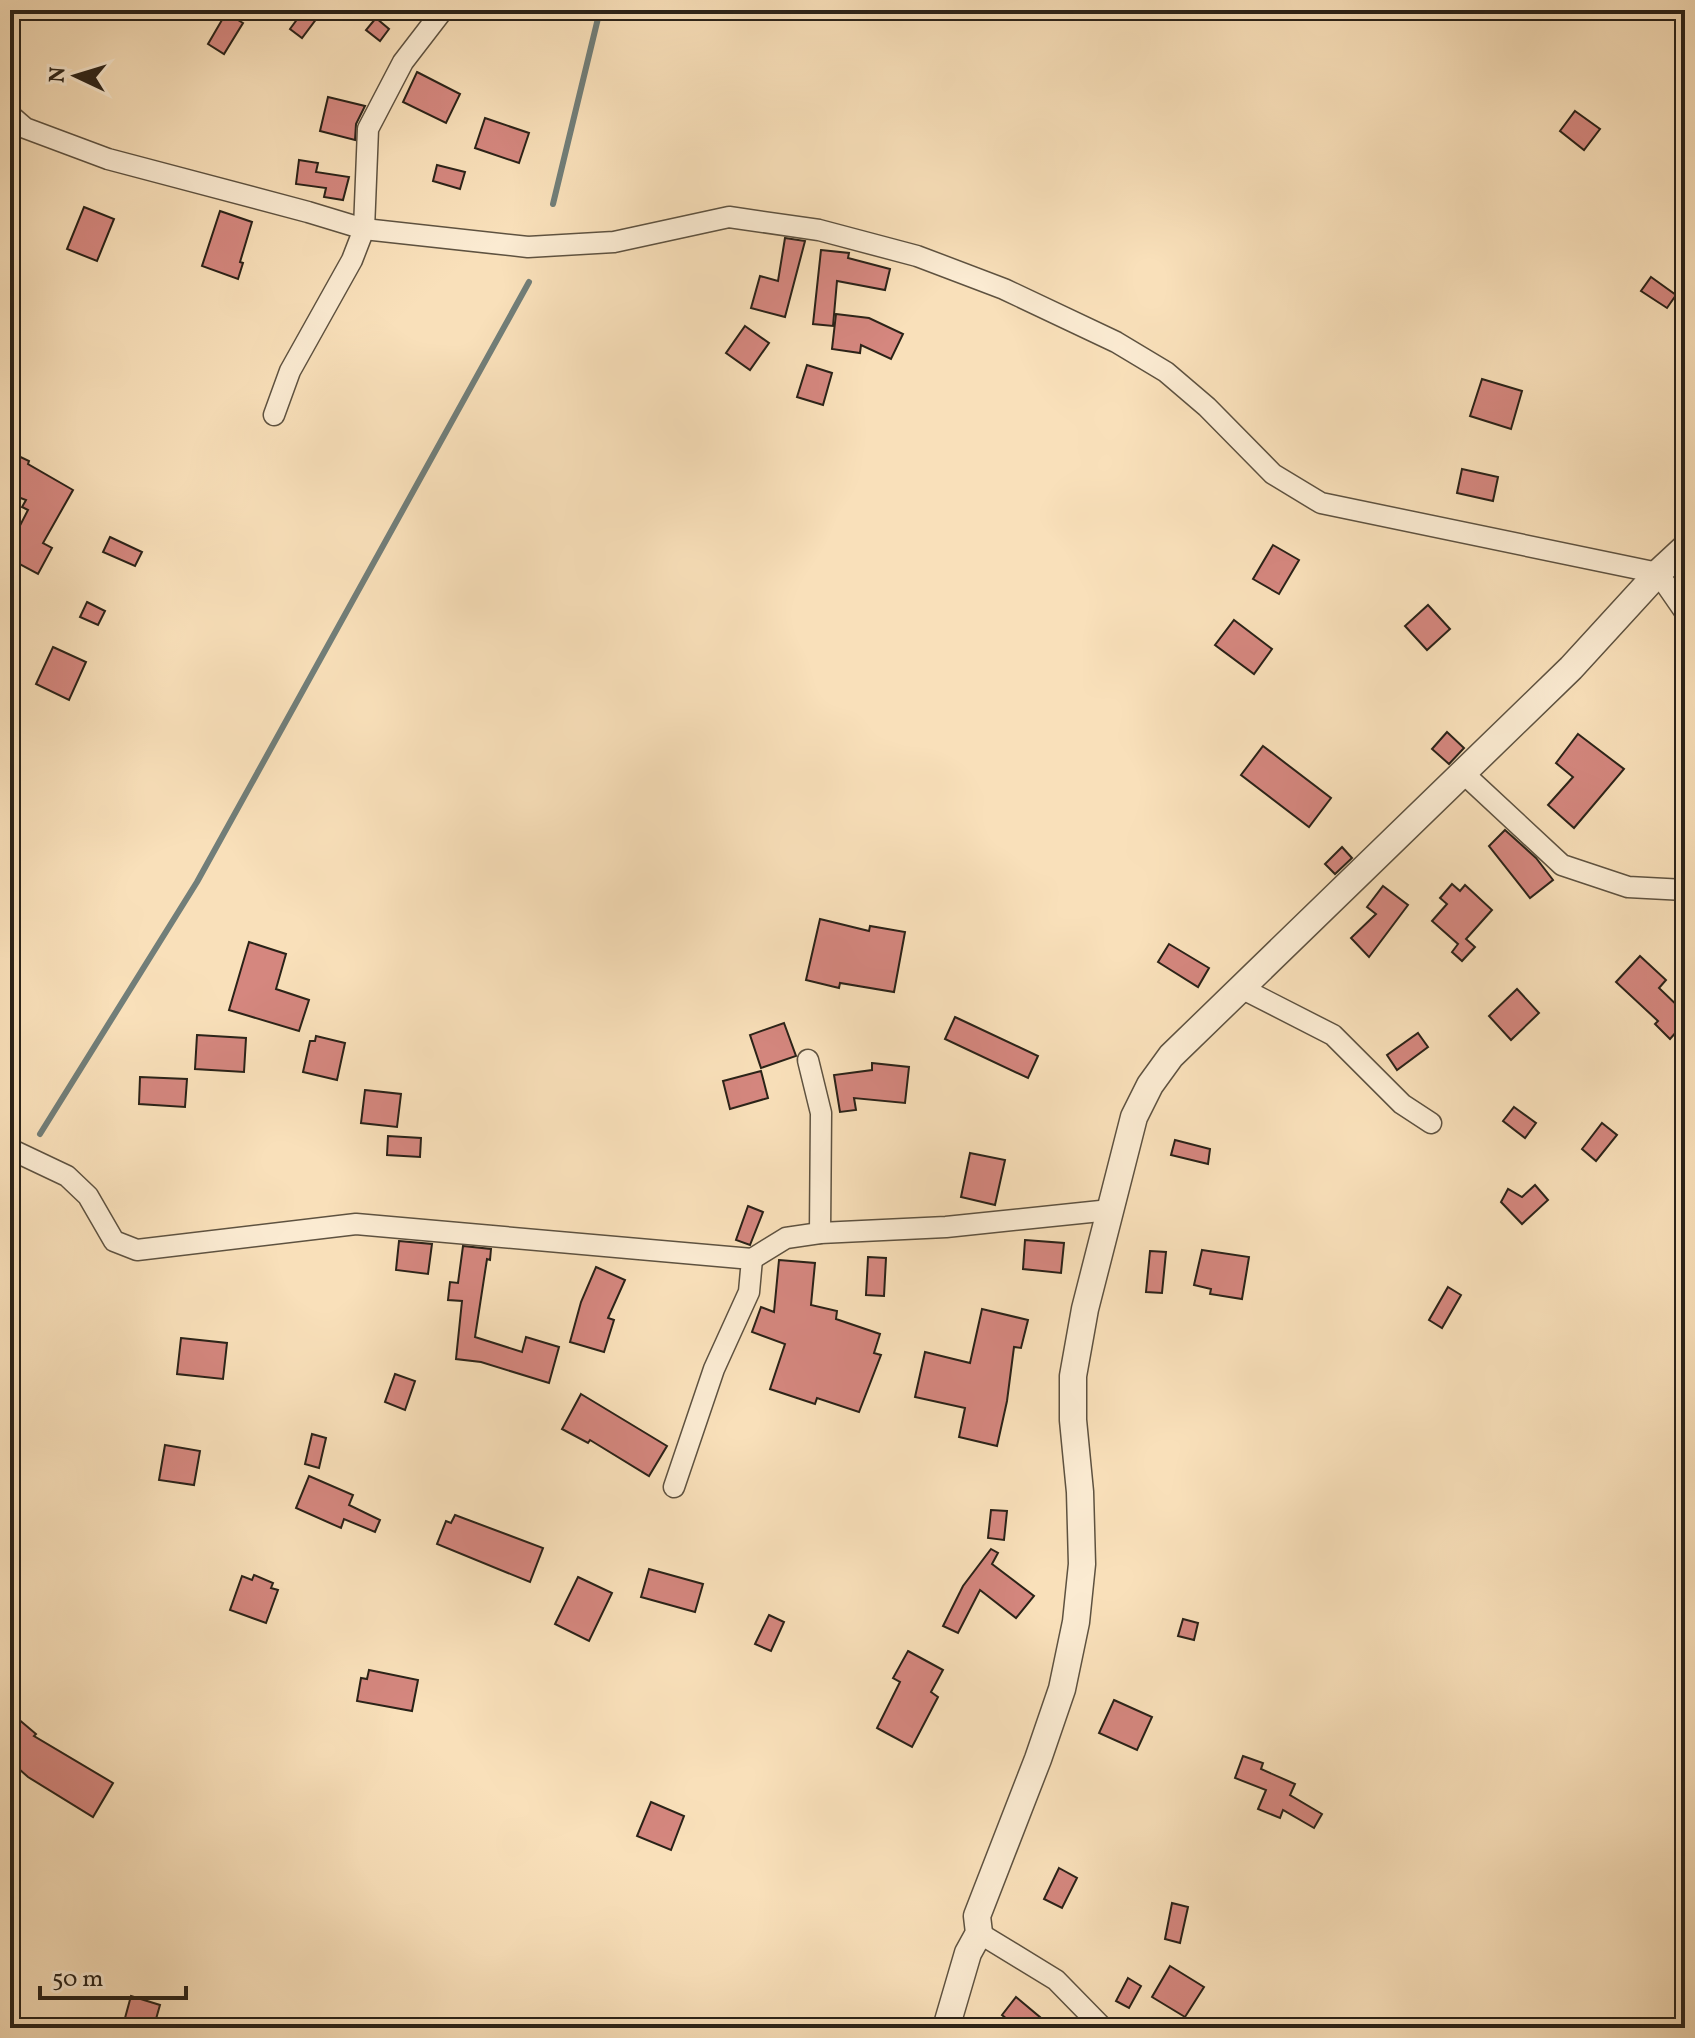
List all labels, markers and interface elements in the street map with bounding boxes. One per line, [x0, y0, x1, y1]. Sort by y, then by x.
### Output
north arrow [36, 36, 116, 116]
text: N [43, 66, 75, 84]
scale bar [40, 1950, 186, 2000]
text: 50 m [52, 1963, 104, 1997]

